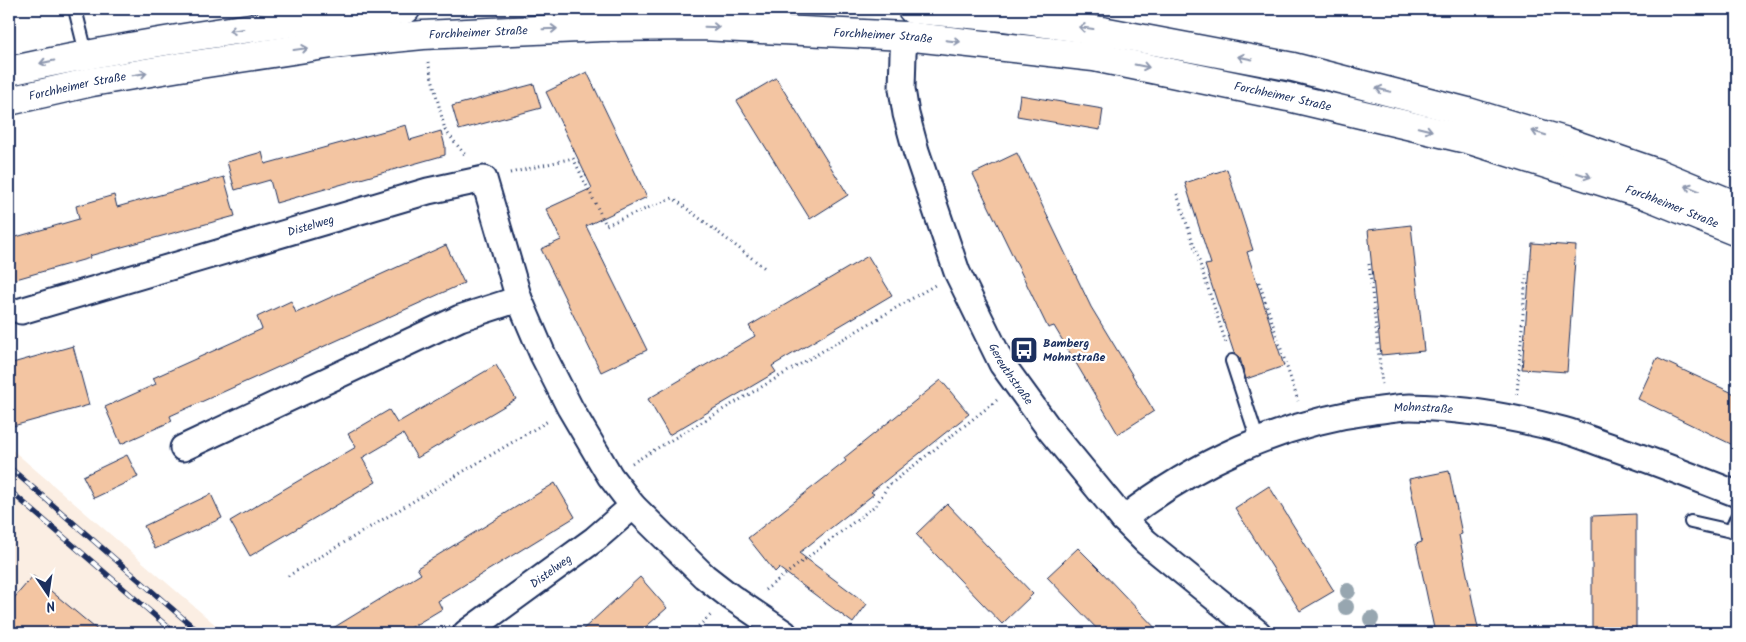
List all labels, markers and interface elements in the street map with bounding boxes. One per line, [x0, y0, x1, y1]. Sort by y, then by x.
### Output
street label: Forchheimer Straße [428, 21, 529, 45]
one-way arrow [704, 22, 720, 31]
one-way arrow [1078, 23, 1094, 33]
one-way arrow [542, 24, 558, 33]
street label: Forchheimer Straße [833, 24, 934, 49]
one-way arrow [228, 25, 244, 35]
one-way arrow [945, 36, 961, 46]
one-way arrow [292, 43, 308, 53]
one-way arrow [1238, 53, 1254, 62]
one-way arrow [40, 58, 56, 67]
one-way arrow [1134, 62, 1150, 71]
street label: Forchheimer Straße [27, 67, 128, 106]
one-way arrow [132, 68, 148, 78]
street label: Forchheimer Straße [1232, 77, 1334, 117]
one-way arrow [1375, 84, 1391, 94]
one-way arrow [1417, 125, 1433, 134]
one-way arrow [1532, 128, 1548, 138]
one-way arrow [1575, 171, 1591, 181]
street label: Forchheimer Straße [1623, 180, 1722, 234]
one-way arrow [1685, 182, 1700, 192]
street label: Distelweg [285, 210, 337, 242]
place label: Bamberg Mohnstraße [1043, 334, 1106, 367]
bus stop icon: Bamberg Mohnstraße [1009, 335, 1039, 365]
street label: Gereuthstraße [983, 340, 1038, 410]
street label: Mohnstraße [1392, 398, 1454, 420]
street label: Distelweg [526, 550, 576, 593]
north arrow [22, 570, 72, 620]
text: N [44, 594, 57, 617]

